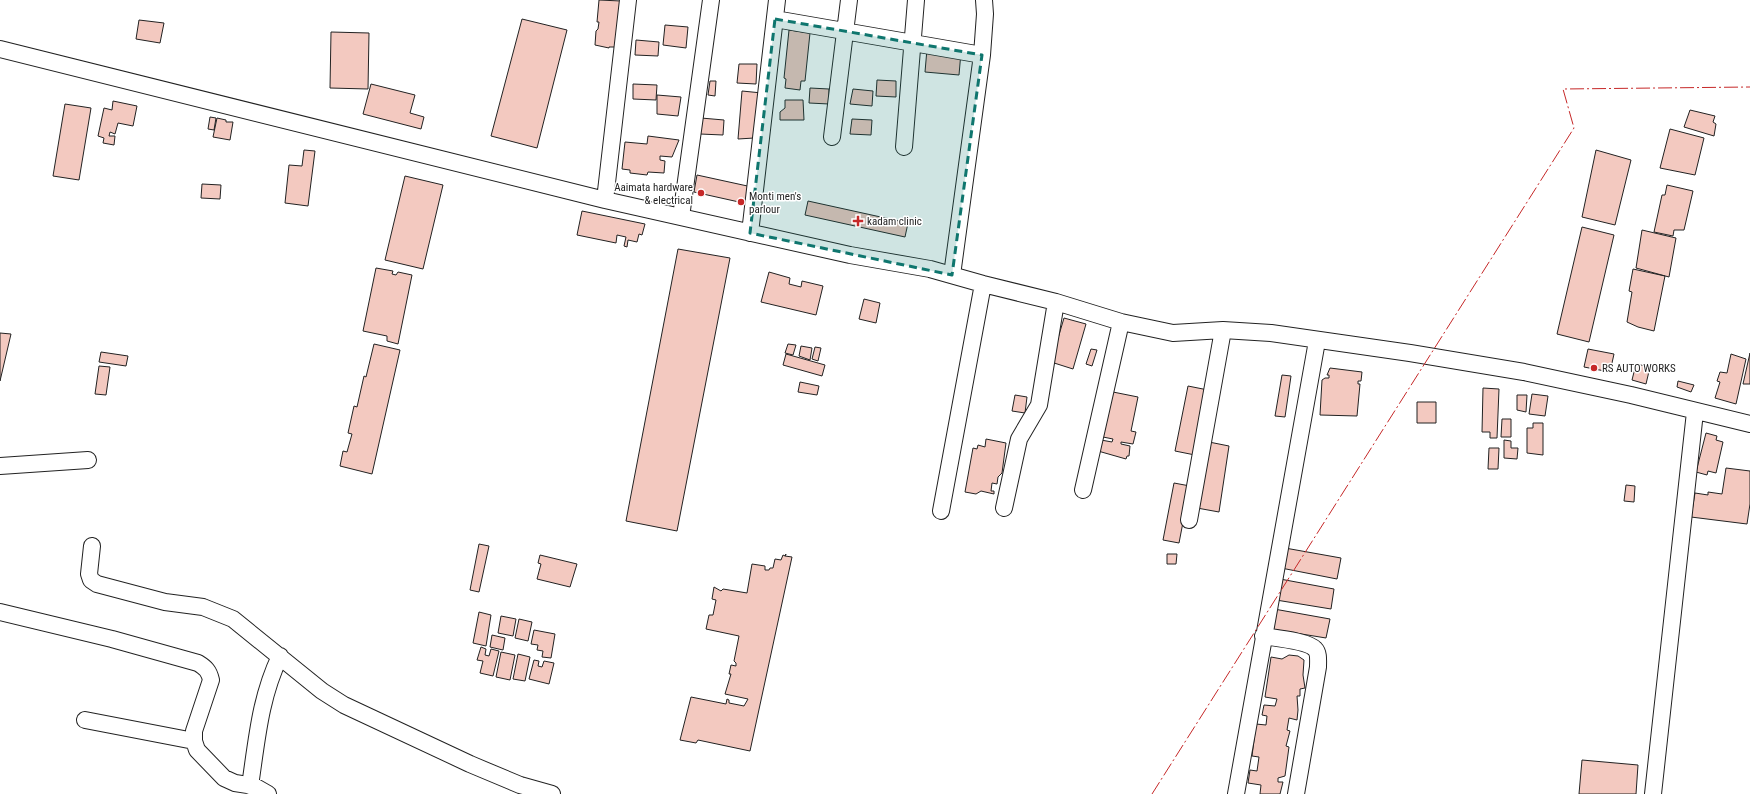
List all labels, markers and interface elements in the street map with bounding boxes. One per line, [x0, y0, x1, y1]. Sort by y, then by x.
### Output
place label: Aaimata hardware & electrical [614, 181, 693, 207]
marker: Aaimata hardware & electrical [696, 188, 706, 198]
place label: Monti men's parlour [749, 190, 801, 216]
marker: Monti men's parlour [736, 197, 746, 207]
marker: kadam clinic [852, 215, 864, 227]
place label: kadam clinic [867, 215, 922, 228]
place label: RS AUTO WORKS [1602, 362, 1676, 375]
marker: RS AUTO WORKS [1589, 363, 1599, 373]

